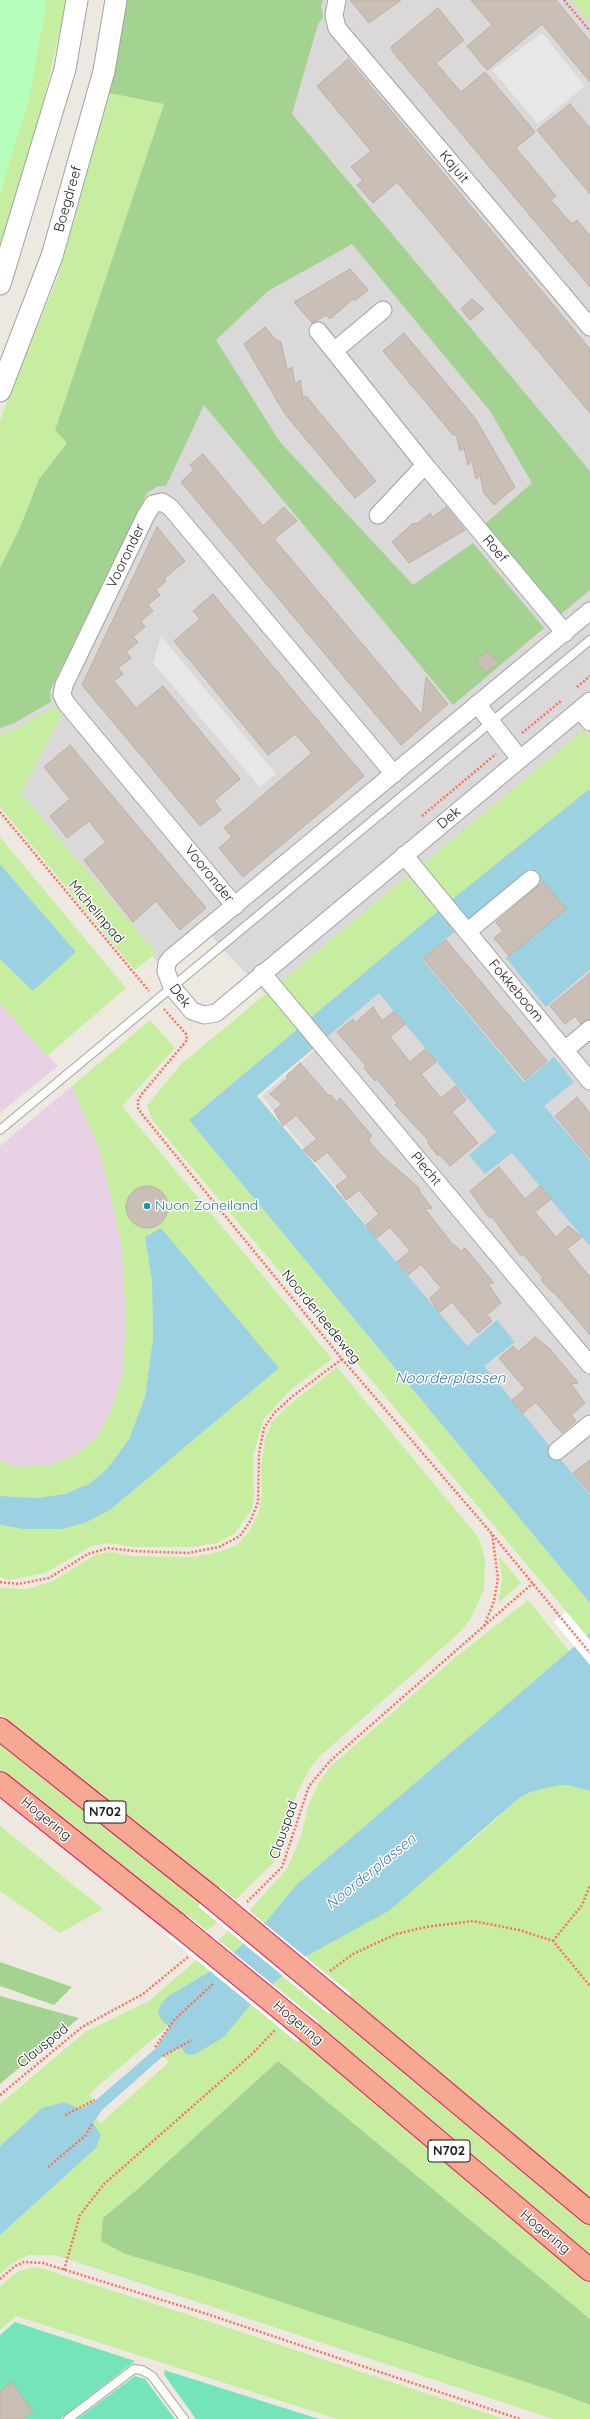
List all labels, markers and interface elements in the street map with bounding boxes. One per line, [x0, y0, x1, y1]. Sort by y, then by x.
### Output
street label: Kajuit [436, 147, 472, 187]
street label: Boegdreef [51, 164, 85, 234]
street label: Vooronder [103, 521, 149, 591]
street label: Roef [479, 532, 511, 566]
street label: Dek [434, 803, 464, 833]
street label: Vooronder [181, 842, 237, 906]
street label: Michelinpad [65, 877, 127, 947]
street label: Fokkeboom [485, 956, 547, 1026]
street label: Dek [166, 981, 194, 1011]
street label: Plecht [407, 1149, 445, 1189]
place label: Nuon Zoneiland [155, 1198, 258, 1214]
marker: Nuon Zoneiland [142, 1201, 152, 1211]
street label: Noorderleedeweg [278, 1266, 364, 1368]
water label: Noorderplassen [395, 1369, 505, 1387]
street label: Hogering [17, 1794, 75, 1844]
street label: Clauspad [266, 1799, 302, 1861]
road number: N702 [84, 1801, 126, 1823]
water label: Noorderplassen [322, 1830, 420, 1914]
street label: Hogering [270, 1997, 326, 2049]
street label: Clauspad [14, 2020, 72, 2072]
road number: N702 [428, 2140, 470, 2162]
street label: Hogering [517, 2206, 573, 2258]

